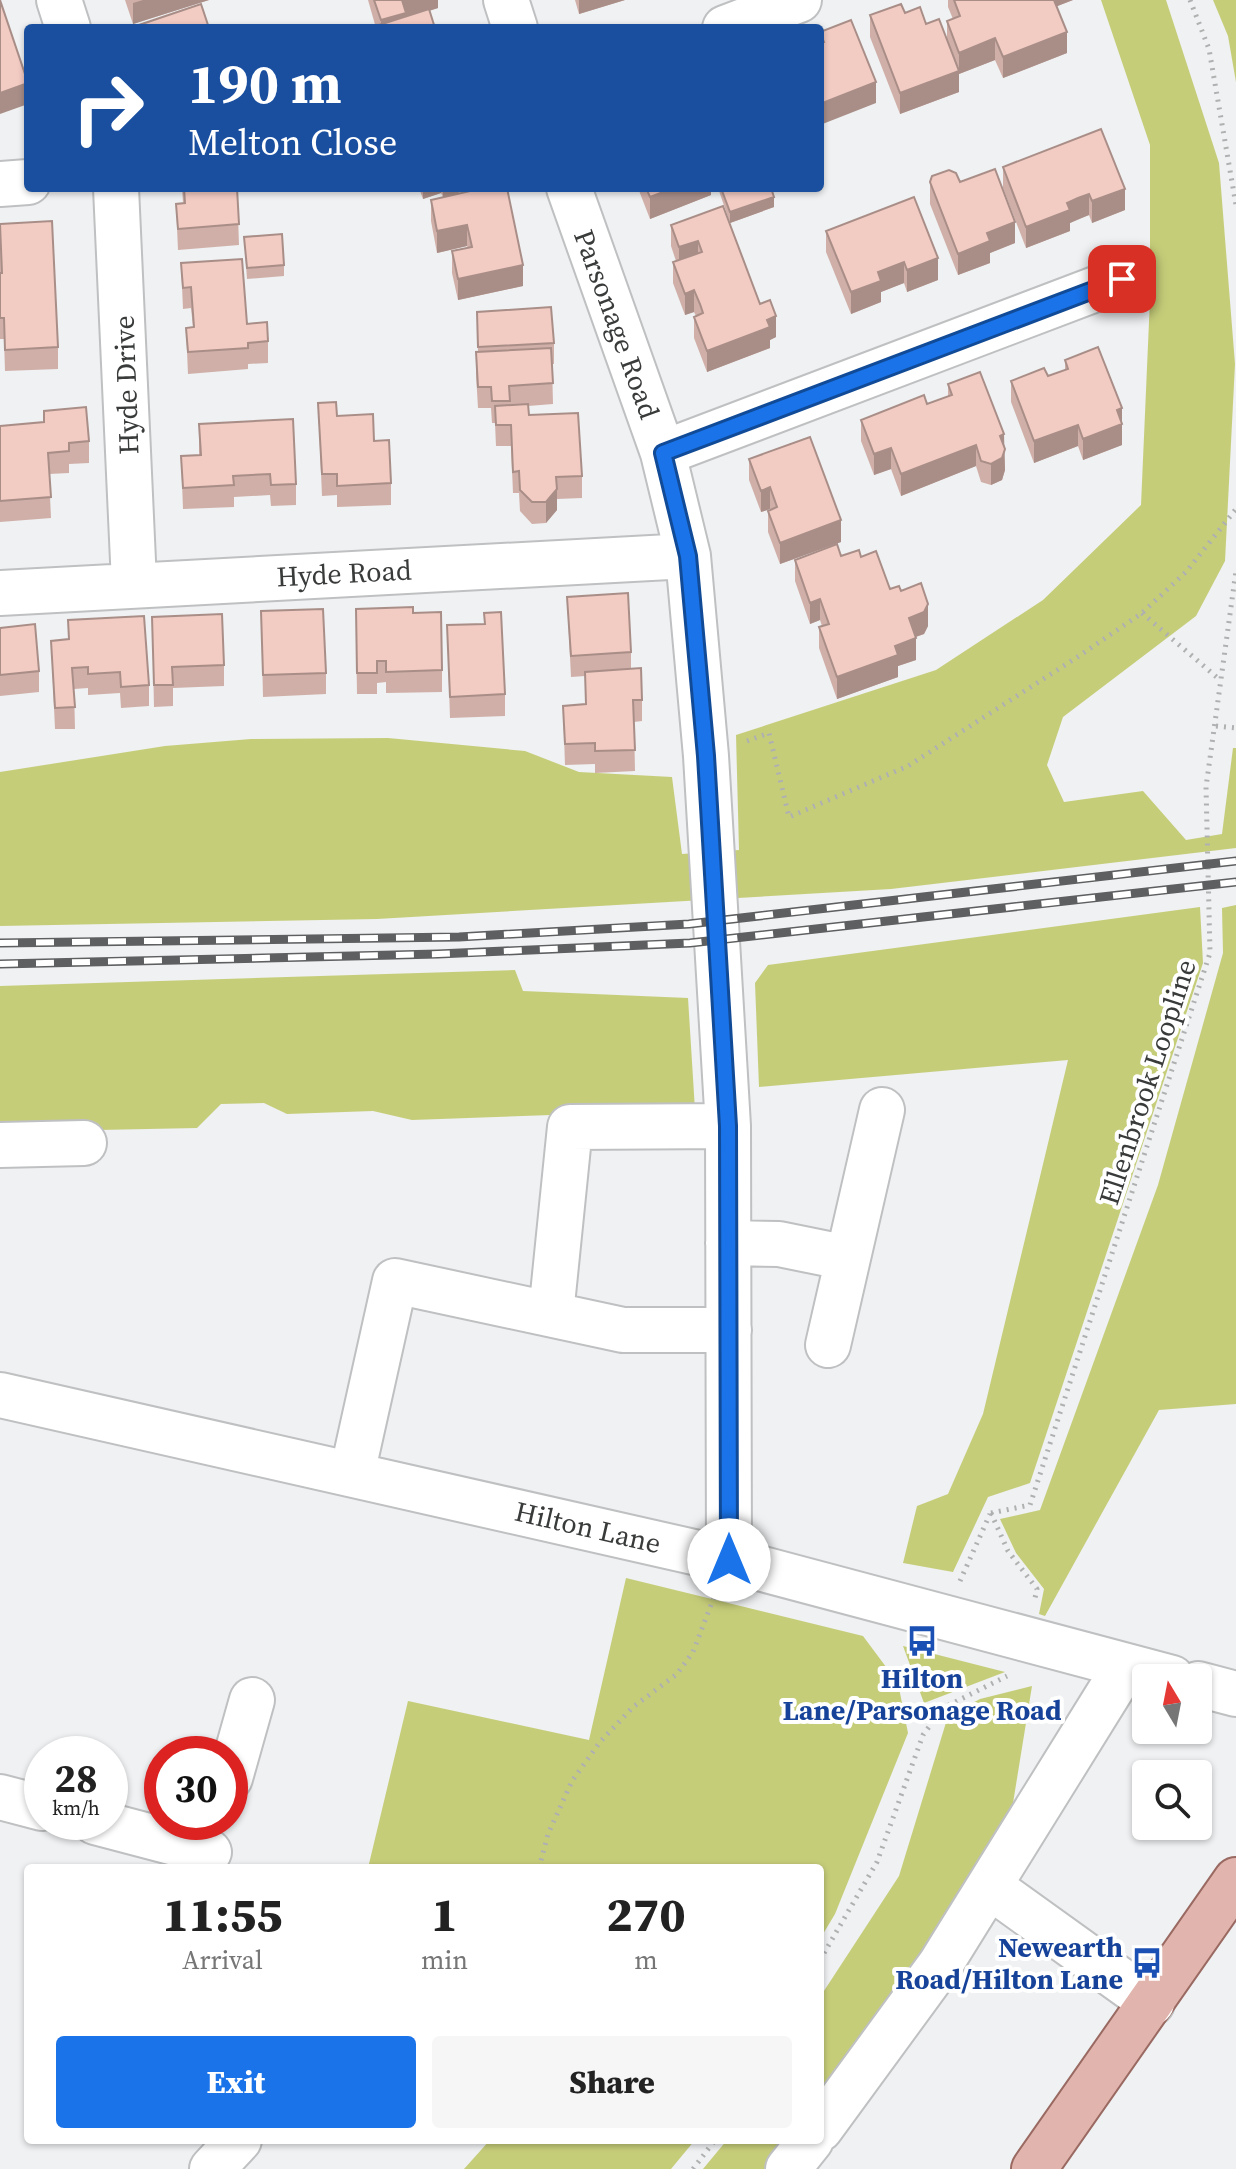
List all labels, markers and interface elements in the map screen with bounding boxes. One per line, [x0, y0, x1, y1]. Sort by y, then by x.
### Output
text: 190 m [188, 45, 342, 122]
icon: right [56, 56, 160, 160]
text: Melton Close [188, 118, 397, 167]
street label: Parsonage Road [565, 224, 669, 424]
pin [1088, 245, 1156, 313]
icon: arrive [1100, 257, 1144, 301]
street label: Hyde Drive [105, 315, 147, 455]
street label: Hyde Road [276, 550, 413, 596]
street label: Ellenbrook Loopline [1089, 954, 1205, 1210]
street label: Hilton Lane [511, 1492, 665, 1562]
position arrow [687, 1518, 771, 1602]
bus stop icon: Hilton Lane/Parsonage Road [905, 1624, 939, 1658]
place label: Hilton Lane/Parsonage Road [782, 1659, 1062, 1729]
north arrow [1132, 1664, 1212, 1744]
map controls [1132, 1664, 1212, 1840]
speed limit sign: 30 [144, 1736, 248, 1840]
text: 28 [54, 1751, 98, 1805]
button: search [1132, 1760, 1212, 1840]
text: km/h [52, 1794, 100, 1822]
text: 11:55 [162, 1881, 283, 1947]
text: 1 [431, 1881, 458, 1947]
text: 270 [606, 1881, 686, 1947]
place label: Newearth Road/Hilton Lane [895, 1928, 1123, 1998]
text: Arrival [182, 1942, 263, 1978]
text: min [421, 1942, 468, 1978]
text: m [634, 1942, 658, 1978]
bus stop icon: Newearth Road/Hilton Lane [1130, 1946, 1164, 1980]
button: Exit [56, 2036, 416, 2128]
button: Share [432, 2036, 792, 2128]

